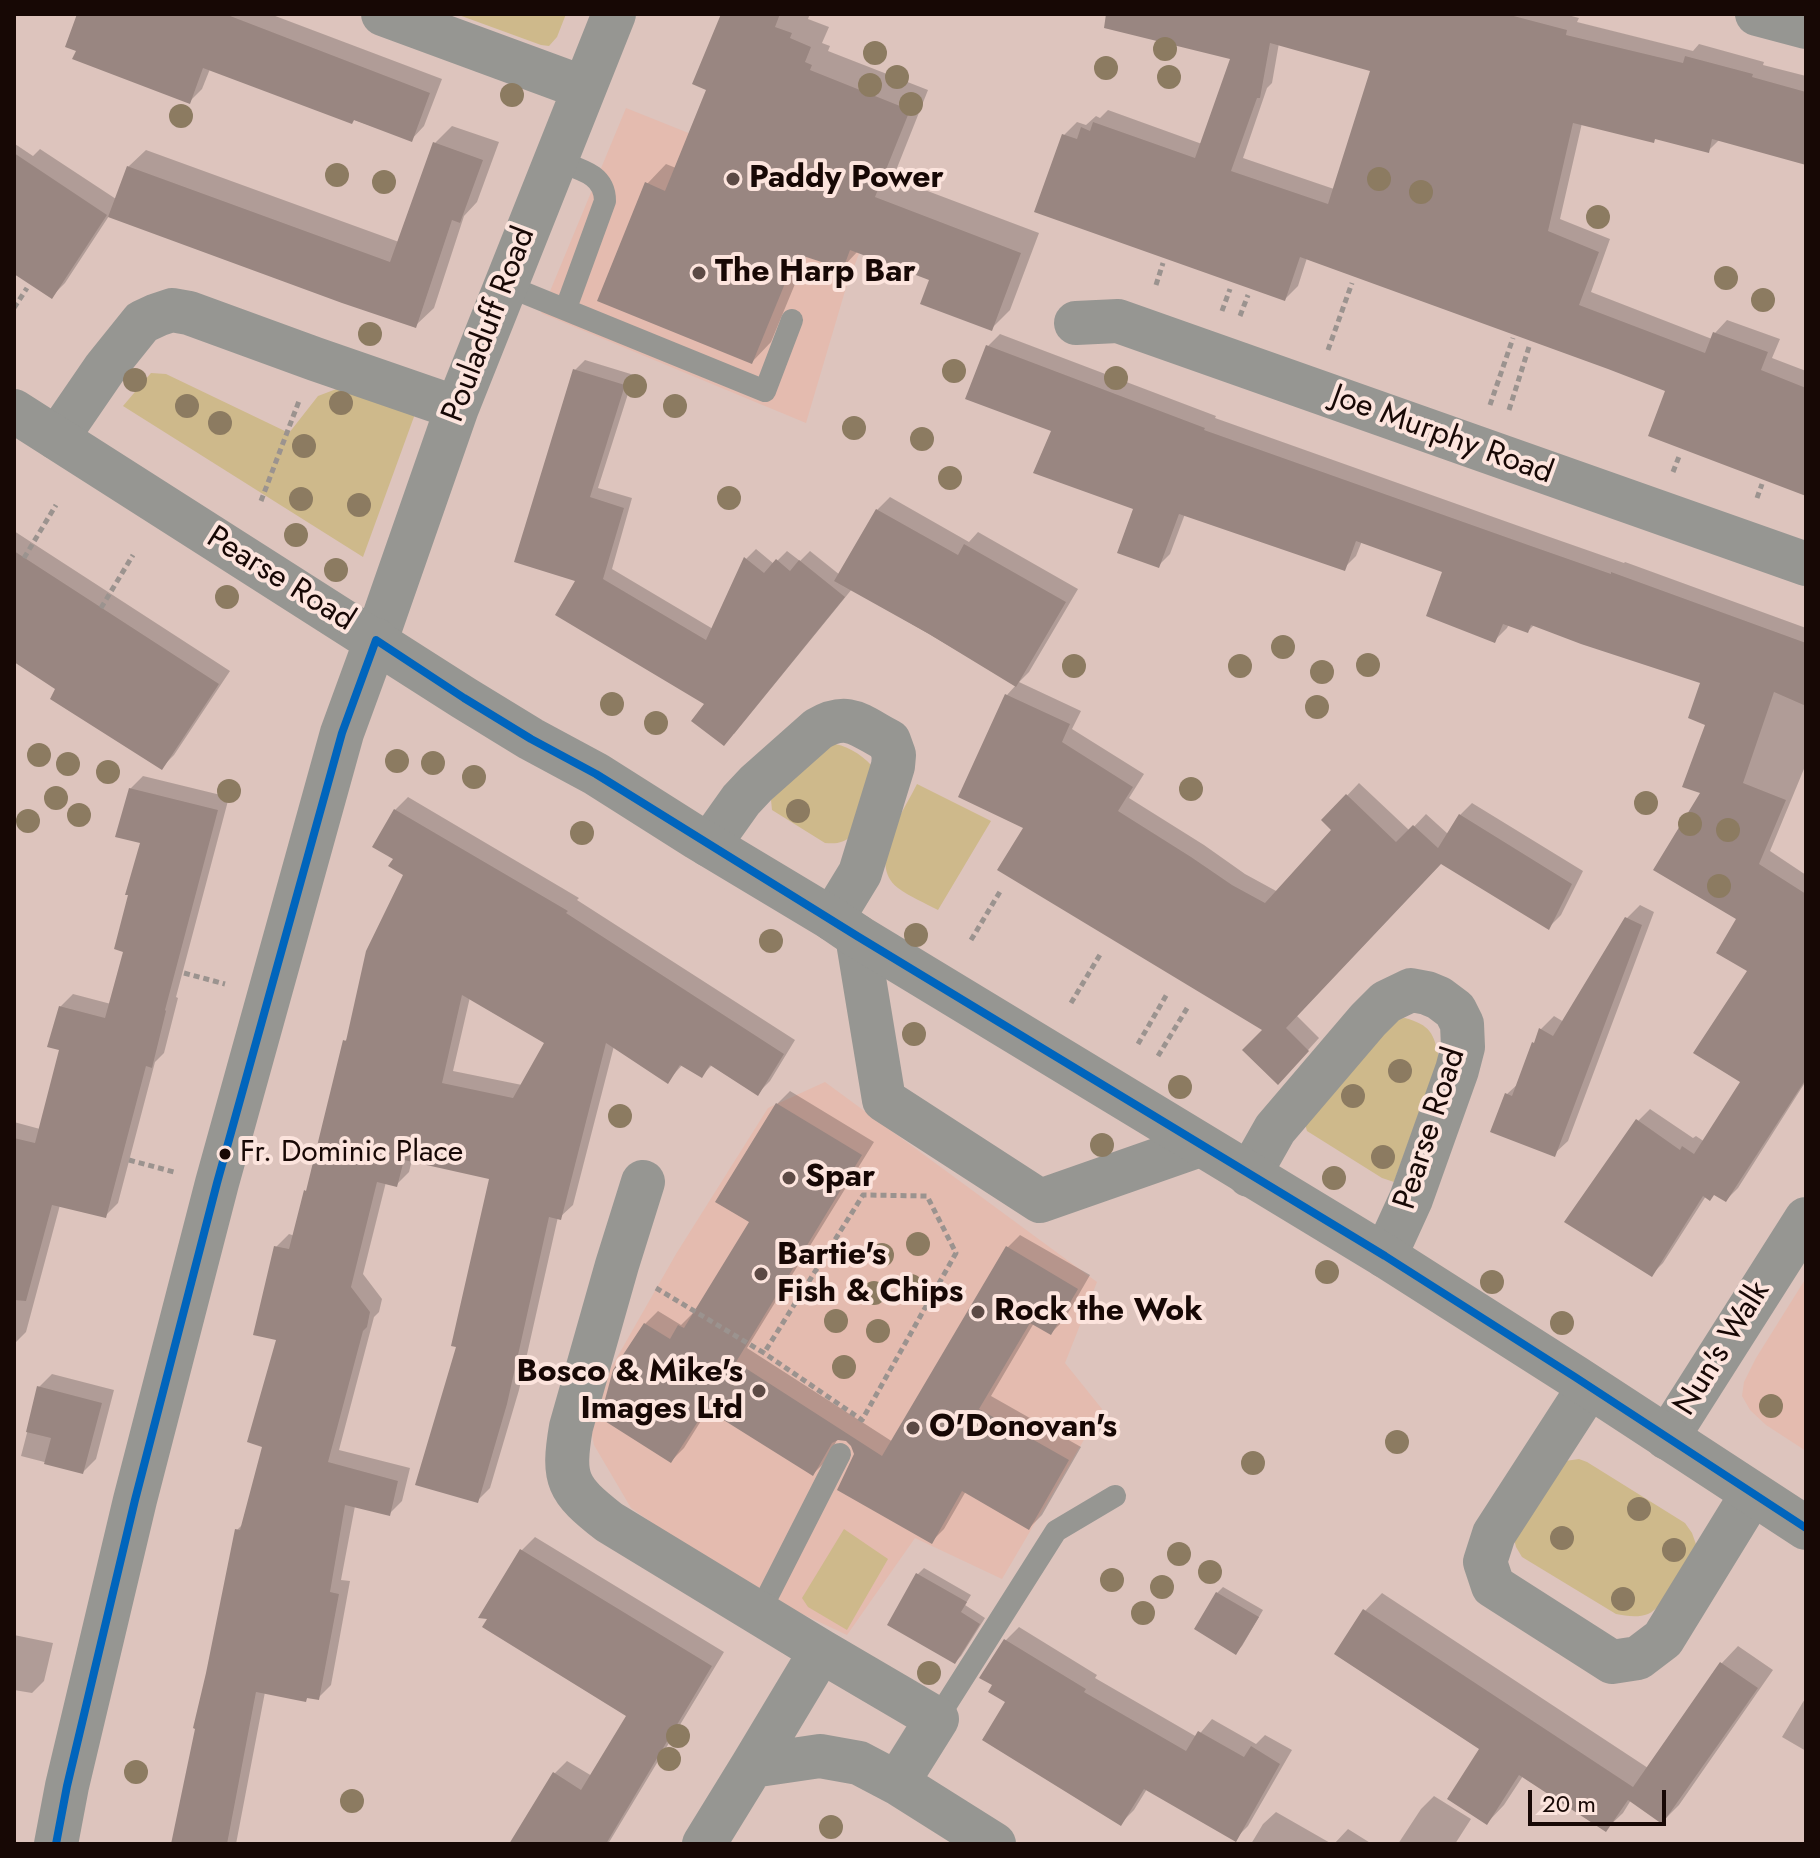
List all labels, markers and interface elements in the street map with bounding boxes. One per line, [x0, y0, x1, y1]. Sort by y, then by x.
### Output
place label: Paddy Power [749, 160, 944, 198]
marker: Paddy Power [724, 170, 742, 188]
street label: Pouladuff Road [435, 222, 545, 428]
place label: The Harp Bar [715, 254, 916, 292]
marker: The Harp Bar [690, 264, 708, 282]
street label: Joe Murphy Road [1326, 378, 1558, 494]
street label: Pearse Road [199, 519, 361, 641]
street label: Pearse Road [1387, 1043, 1475, 1215]
place label: Fr. Dominic Place [240, 1136, 463, 1172]
marker: Fr. Dominic Place [217, 1146, 233, 1162]
place label: Spar [805, 1159, 875, 1197]
marker: Spar [780, 1169, 798, 1187]
place label: Bartie's Fish & Chips [777, 1237, 963, 1312]
marker: Bartie's Fish & Chips [752, 1265, 770, 1283]
street label: Nun's Walk [1667, 1275, 1779, 1423]
place label: Rock the Wok [994, 1293, 1203, 1331]
marker: Rock the Wok [969, 1303, 987, 1321]
place label: Bosco & Mike's Images Ltd [516, 1354, 743, 1429]
marker: Bosco & Mike's Images Ltd [750, 1382, 768, 1400]
place label: O'Donovan's [929, 1409, 1117, 1447]
marker: O'Donovan's [904, 1419, 922, 1437]
scale bar [1532, 1774, 1670, 1824]
text: 20 m [1542, 1786, 1596, 1821]

